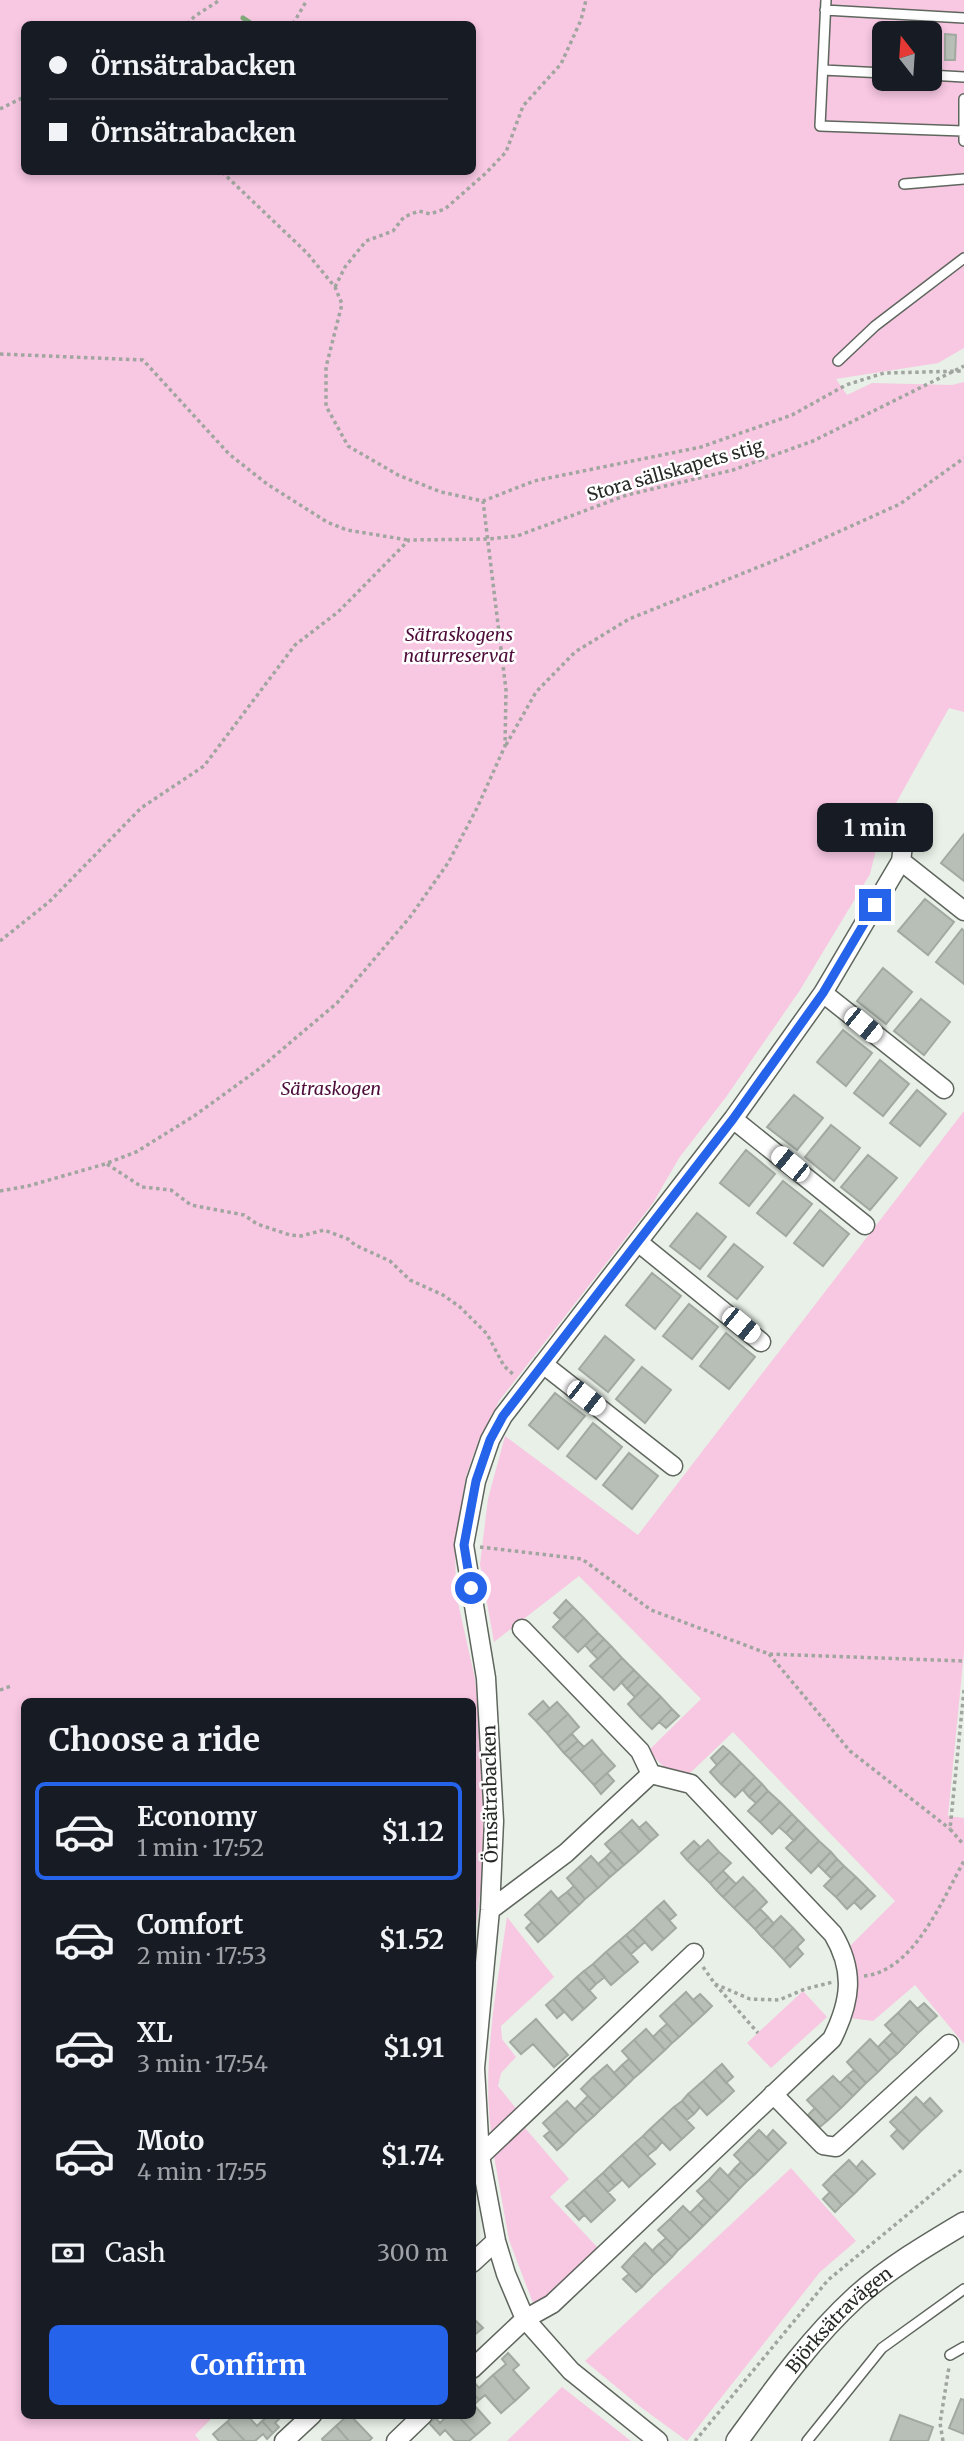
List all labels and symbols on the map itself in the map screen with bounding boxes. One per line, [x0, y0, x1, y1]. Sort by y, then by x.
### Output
north arrow [872, 21, 942, 91]
street label: Stora sällskapets stig [584, 434, 766, 506]
park label: Sätraskogens naturreservat [403, 623, 516, 667]
callout: 1 min [817, 804, 933, 852]
route end [859, 889, 891, 921]
car [841, 1004, 886, 1046]
park label: Sätraskogen [281, 1077, 381, 1100]
car [768, 1143, 813, 1185]
car [719, 1304, 764, 1346]
car [563, 1377, 610, 1419]
route start [455, 1572, 487, 1604]
street label: Örnsätrabacken [477, 1725, 503, 1863]
street label: Björksätravägen [780, 2261, 896, 2377]

